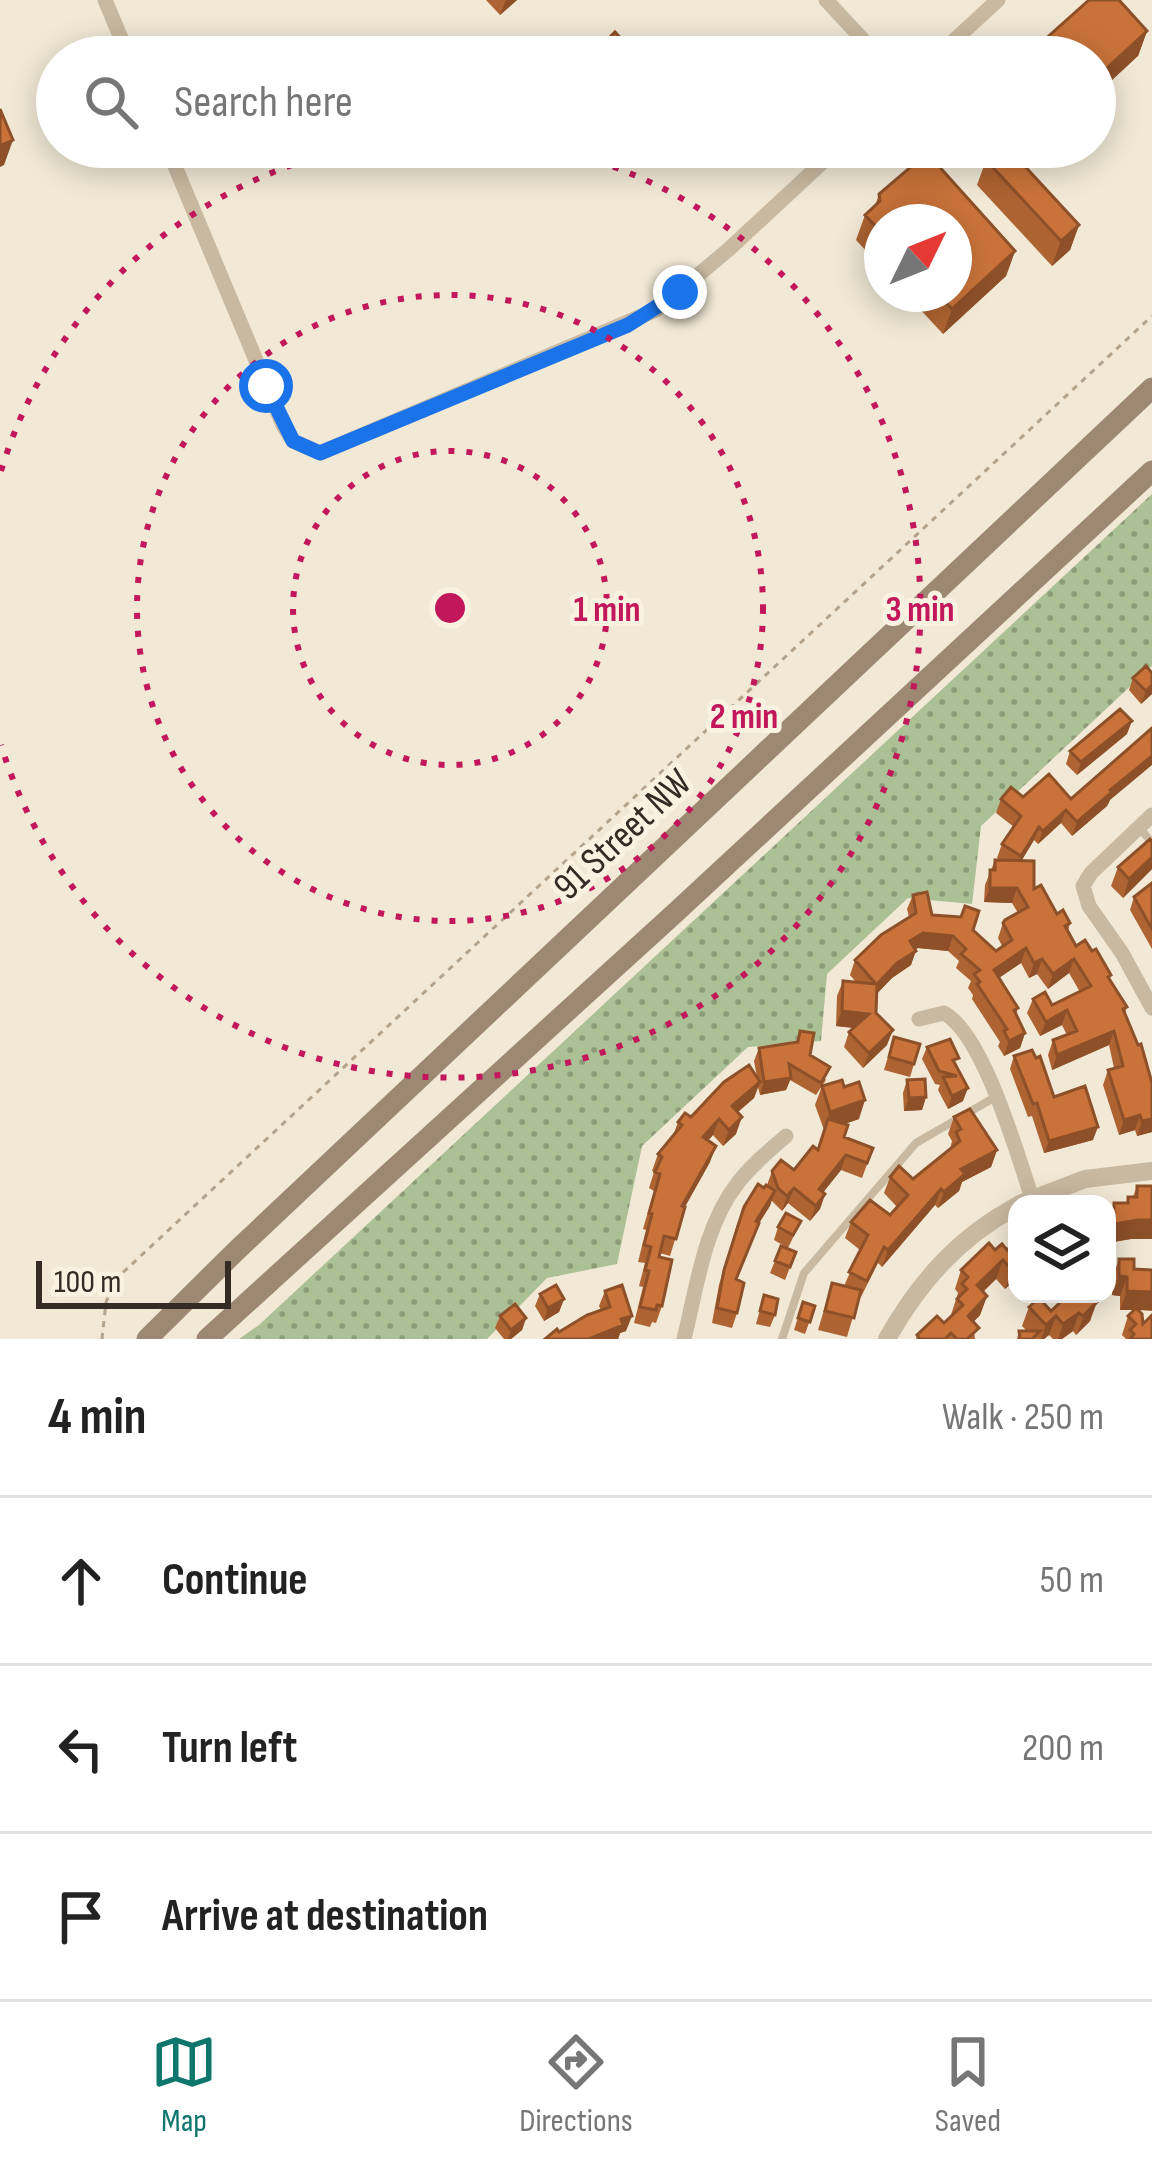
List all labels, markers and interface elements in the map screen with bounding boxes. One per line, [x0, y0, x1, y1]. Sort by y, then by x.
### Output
search box [36, 36, 1116, 168]
icon: search [78, 69, 144, 135]
text: Search here [174, 75, 353, 130]
north arrow [864, 204, 972, 312]
route end [653, 265, 707, 319]
route start [239, 359, 293, 413]
centre of rings [429, 587, 471, 629]
text: 1 min [574, 589, 640, 632]
text: 3 min [886, 589, 954, 632]
text: 2 min [710, 696, 778, 739]
street label: 91 Street NW [544, 760, 702, 910]
map controls [1008, 1195, 1116, 1303]
button: layers [1008, 1195, 1116, 1303]
scale bar [36, 1255, 231, 1308]
text: 100 m [54, 1262, 121, 1302]
text: 4 min [48, 1387, 147, 1448]
text: Walk · 250 m [942, 1394, 1104, 1441]
icon: ahead [48, 1548, 114, 1614]
text: Continue [162, 1553, 308, 1608]
text: 50 m [1040, 1557, 1104, 1604]
icon: left [48, 1716, 114, 1782]
text: Turn left [162, 1721, 297, 1776]
text: 200 m [1022, 1725, 1104, 1772]
icon: arrive [48, 1884, 114, 1950]
text: Arrive at destination [162, 1889, 488, 1944]
tab: Map [151, 2029, 217, 2141]
tab: Directions [519, 2029, 633, 2141]
tab: Saved [935, 2029, 1001, 2141]

